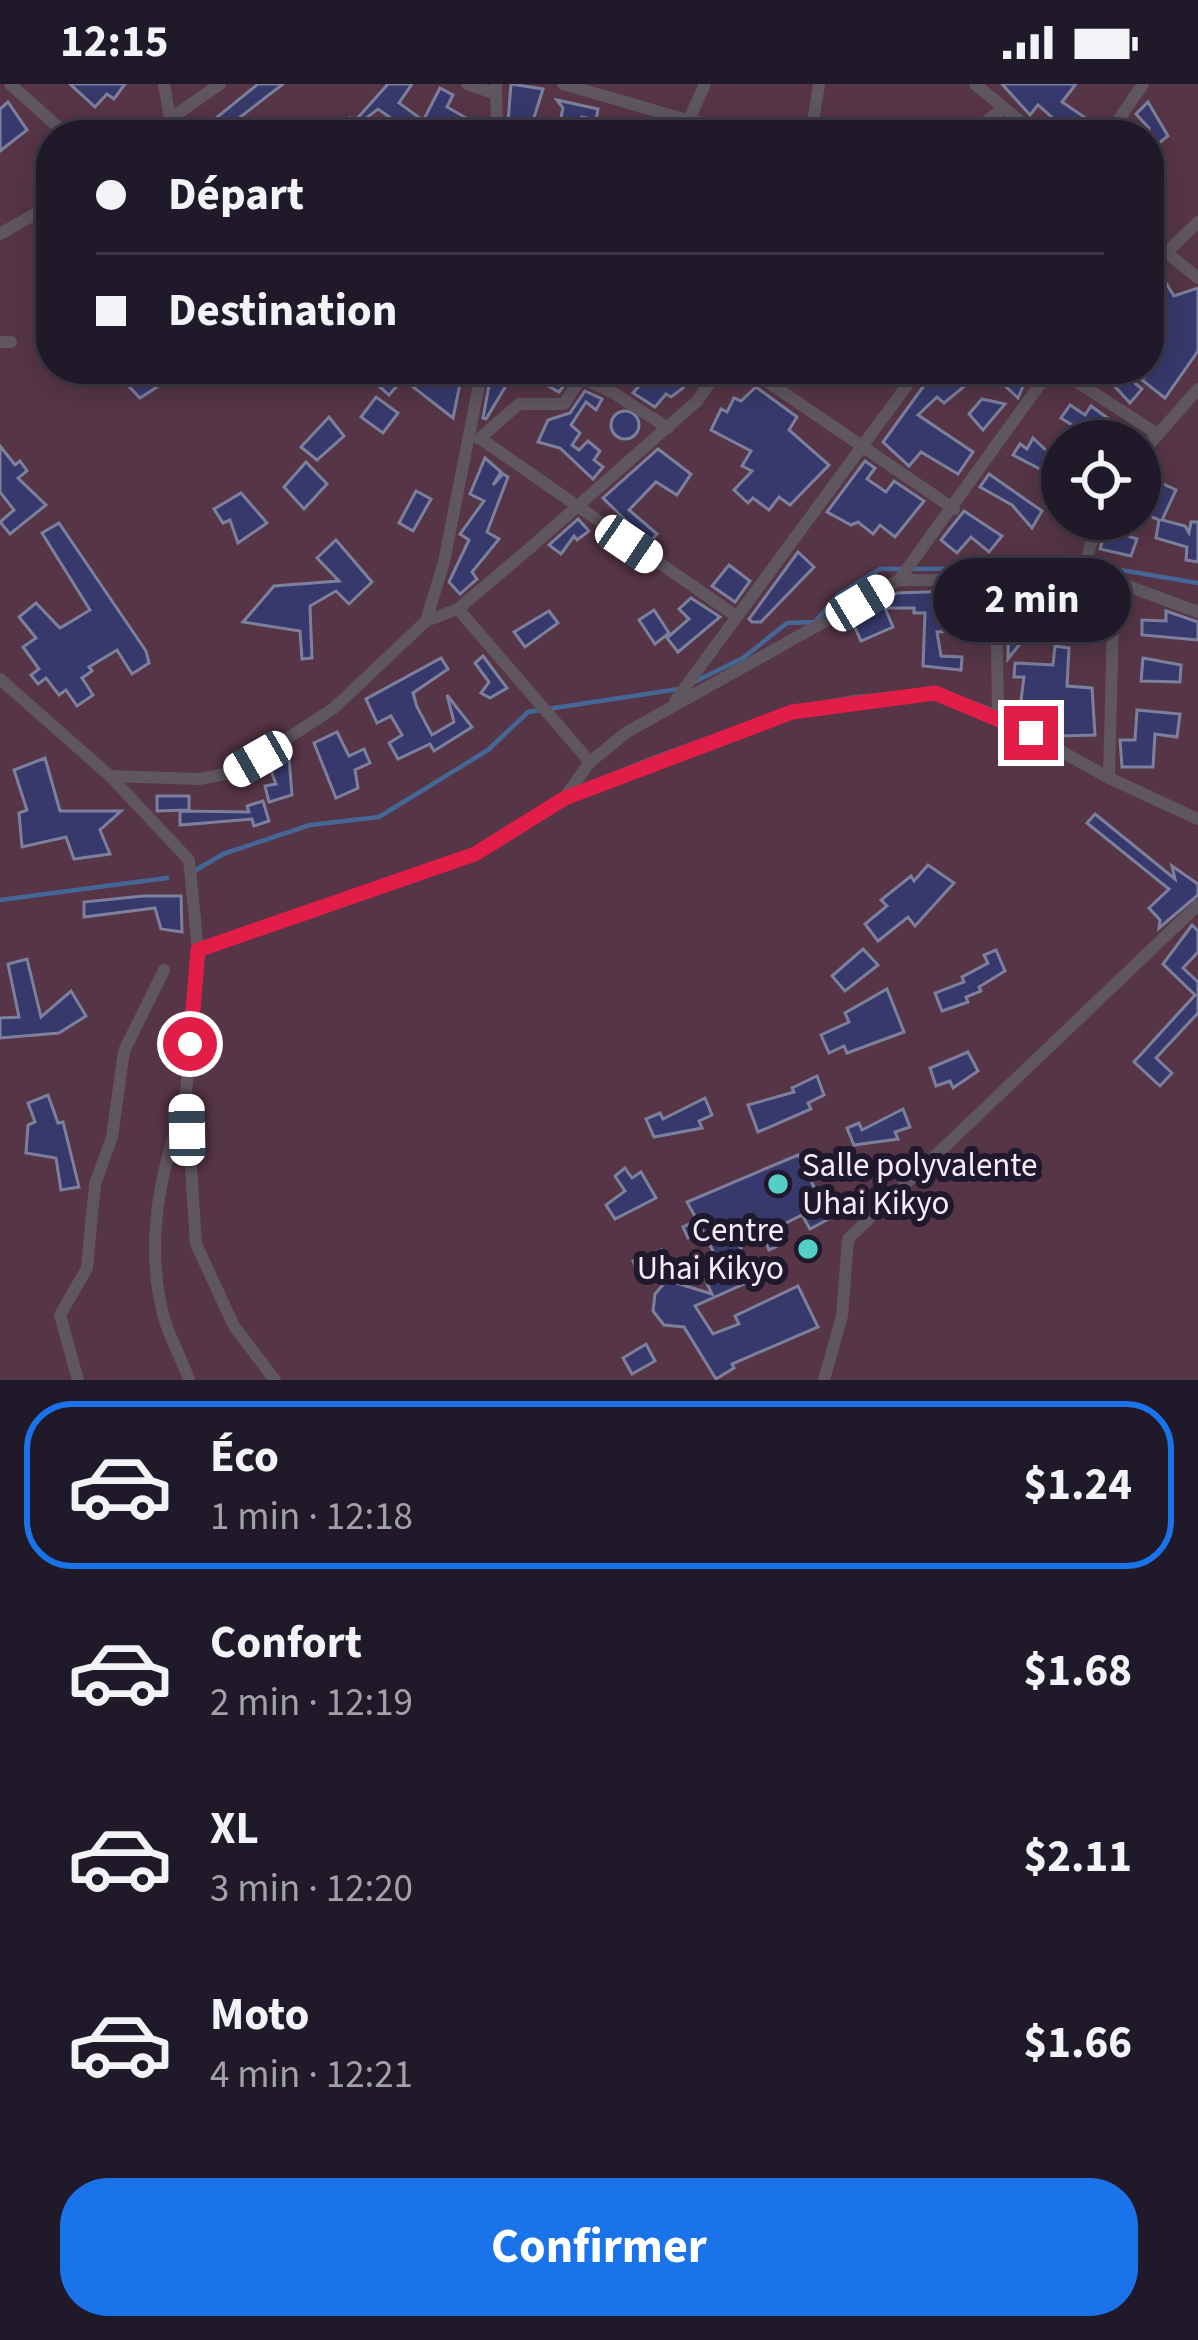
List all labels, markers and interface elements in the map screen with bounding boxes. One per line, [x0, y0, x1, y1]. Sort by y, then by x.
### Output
text: 12:15 [60, 10, 169, 74]
text: Départ [168, 163, 304, 227]
text: Destination [168, 279, 398, 343]
map controls [1041, 420, 1161, 540]
button: locate [1041, 420, 1161, 540]
car [589, 509, 669, 579]
callout: 2 min [932, 559, 1130, 643]
car [820, 569, 900, 637]
text: 2 min [985, 572, 1079, 628]
route end [1004, 706, 1058, 760]
car [218, 725, 298, 793]
route start [163, 1017, 217, 1071]
car [168, 1094, 206, 1166]
place label: Salle polyvalente Uhai Kikyo [802, 1142, 1037, 1227]
marker: Salle polyvalente Uhai Kikyo [765, 1171, 791, 1197]
place label: Centre Uhai Kikyo [637, 1207, 784, 1292]
marker: Centre Uhai Kikyo [795, 1236, 821, 1262]
text: Éco [210, 1425, 279, 1489]
icon: car [66, 1431, 174, 1539]
text: $1.24 [1023, 1453, 1132, 1517]
text: 1 min · 12:18 [210, 1489, 413, 1545]
text: Confort [210, 1611, 362, 1675]
icon: car [66, 1617, 174, 1725]
text: $1.68 [1023, 1639, 1132, 1703]
text: 2 min · 12:19 [210, 1675, 413, 1731]
text: XL [210, 1797, 259, 1861]
icon: car [66, 1803, 174, 1911]
text: $2.11 [1023, 1825, 1132, 1889]
text: 3 min · 12:20 [210, 1861, 413, 1917]
text: Moto [210, 1983, 309, 2047]
icon: car [66, 1989, 174, 2097]
text: $1.66 [1023, 2011, 1132, 2075]
text: 4 min · 12:21 [210, 2047, 413, 2103]
button: Confirmer [60, 2178, 1138, 2316]

